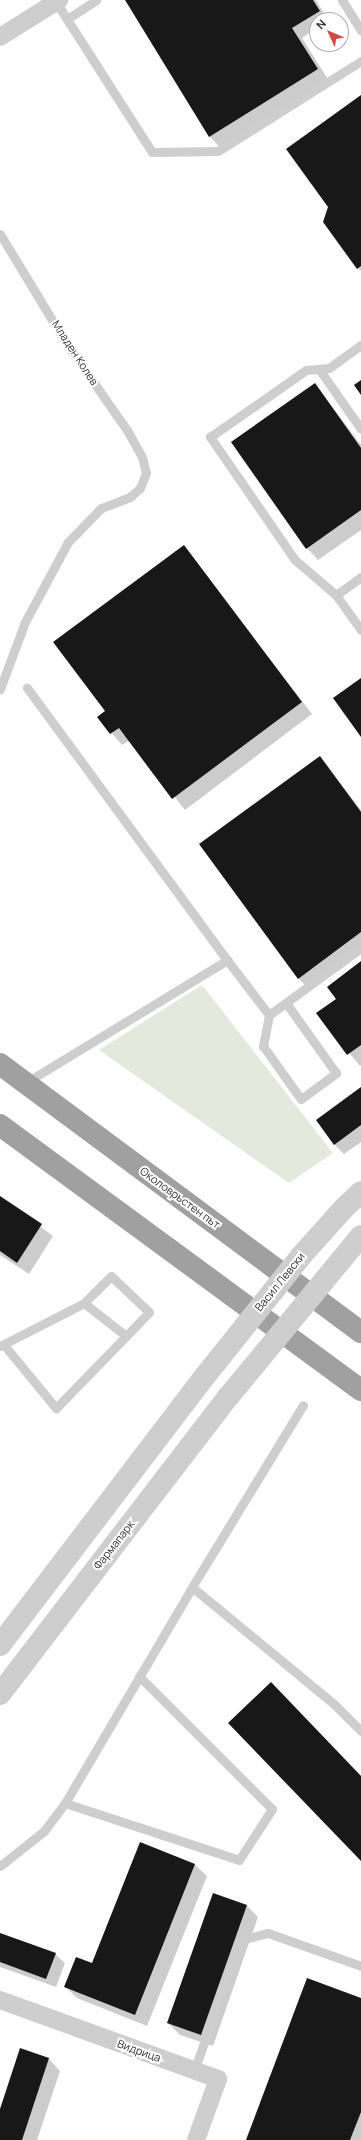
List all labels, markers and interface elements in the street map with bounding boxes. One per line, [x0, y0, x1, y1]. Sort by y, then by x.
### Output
north arrow [309, 12, 349, 52]
text: N [313, 16, 329, 32]
street label: Младен Колев [49, 318, 101, 388]
street label: Околовръстен път [137, 1165, 223, 1231]
street label: Васил Левски [252, 1250, 308, 1314]
street label: Фармапарк [91, 1518, 137, 1572]
street label: Видрица [115, 2037, 163, 2065]

